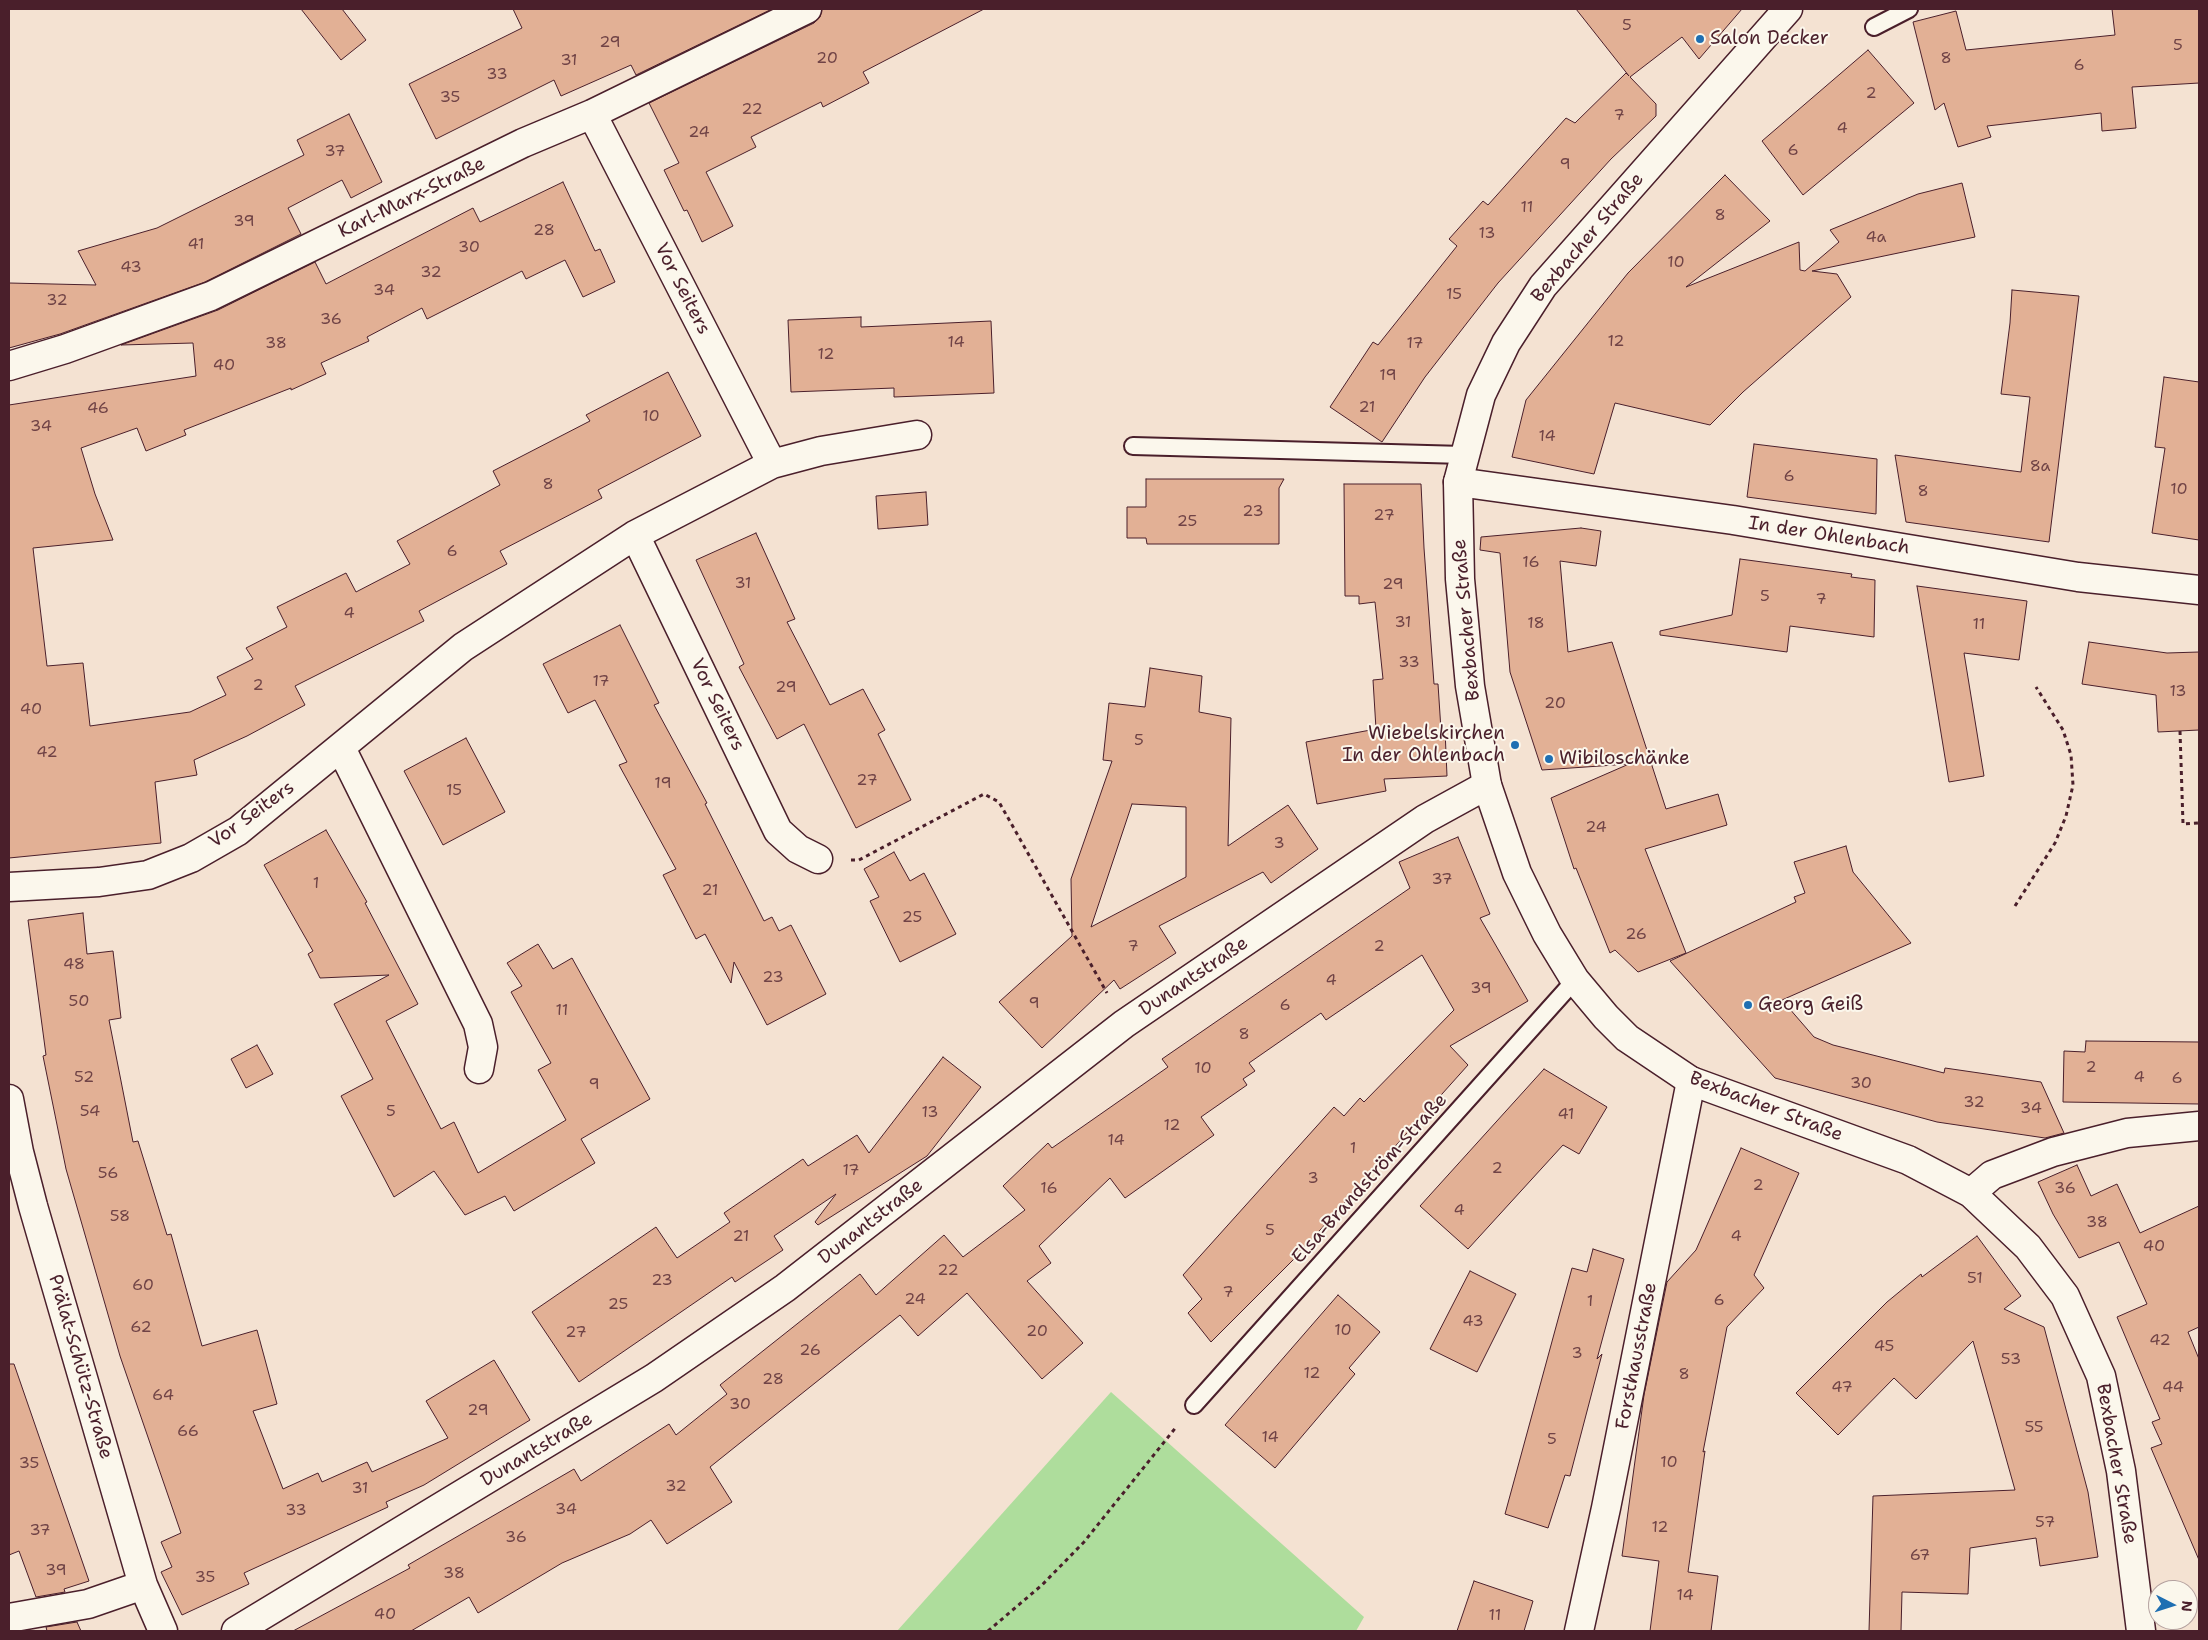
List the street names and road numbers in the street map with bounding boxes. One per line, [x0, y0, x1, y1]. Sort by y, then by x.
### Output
street label: Karl-Marx-Straße [335, 153, 489, 243]
street label: Bexbacher Straße [1527, 168, 1649, 308]
street label: Vor Seiters [649, 239, 715, 339]
street label: In der Ohlenbach [1747, 512, 1911, 560]
street label: Bexbacher Straße [1449, 538, 1485, 702]
street label: Vor Seiters [685, 655, 749, 755]
street label: Vor Seiters [205, 776, 299, 854]
street label: Dunantstraße [1135, 932, 1253, 1022]
street label: Bexbacher Straße [1686, 1067, 1846, 1147]
street label: Elsa-Brandström-Straße [1288, 1089, 1452, 1269]
street label: Dunantstraße [814, 1174, 928, 1270]
street label: Prälat-Schütz-Straße [43, 1272, 117, 1462]
street label: Forsthausstraße [1612, 1281, 1662, 1431]
street label: Bexbacher Straße [2091, 1382, 2141, 1546]
street label: Dunantstraße [477, 1408, 597, 1492]

